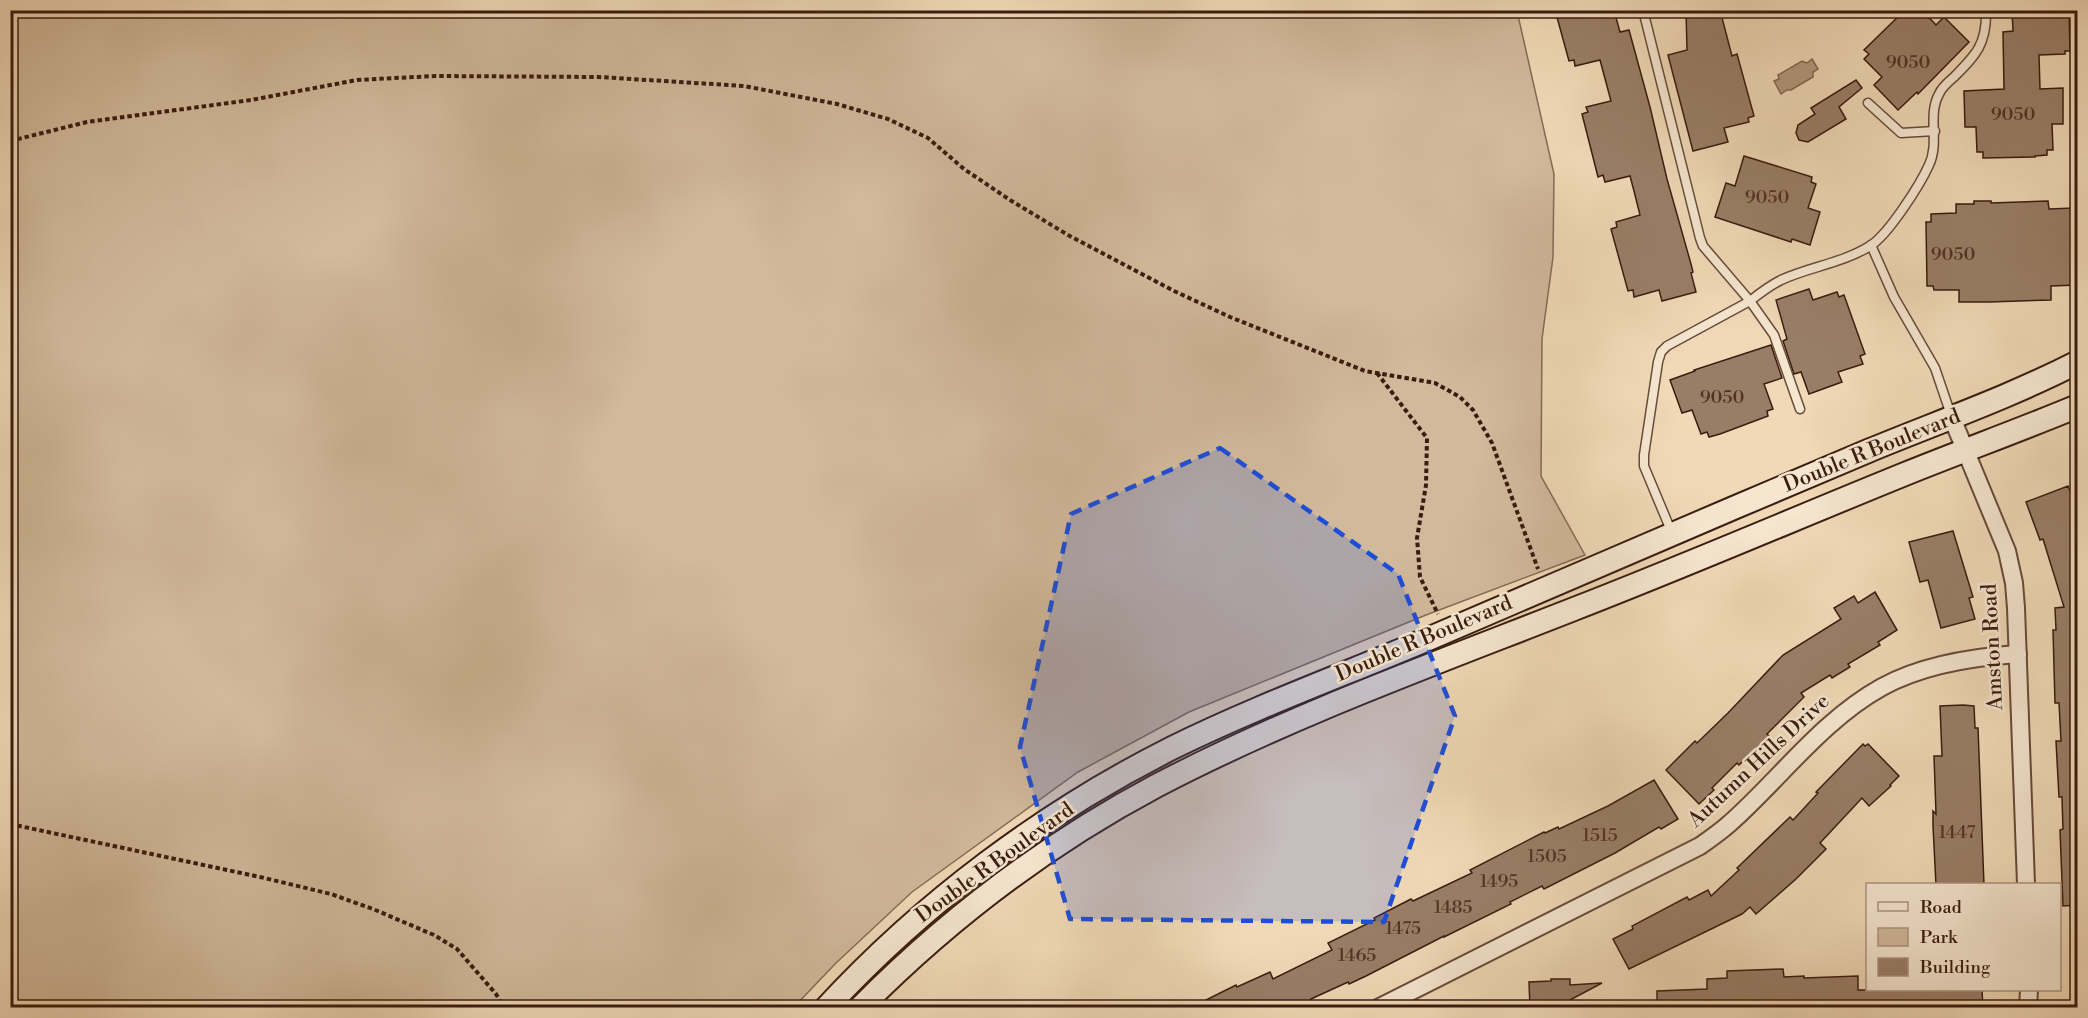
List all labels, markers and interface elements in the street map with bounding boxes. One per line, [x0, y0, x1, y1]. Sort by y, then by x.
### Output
house number: 9050 [1886, 51, 1930, 74]
house number: 9050 [1991, 103, 2035, 126]
house number: 9050 [1745, 186, 1789, 209]
house number: 9050 [1931, 243, 1975, 266]
house number: 9050 [1700, 386, 1744, 409]
street label: Double R Boulevard [1779, 403, 1965, 498]
street label: Amston Road [1977, 583, 2009, 712]
street label: Double R Boulevard [1332, 590, 1516, 688]
street label: Autumn Hills Drive [1682, 689, 1835, 834]
street label: Double R Boulevard [911, 797, 1079, 929]
house number: 1447 [1938, 821, 1976, 844]
house number: 1515 [1582, 824, 1618, 847]
house number: 1505 [1527, 845, 1567, 868]
house number: 1495 [1480, 870, 1518, 893]
legend [1866, 883, 2061, 991]
house number: 1485 [1434, 896, 1472, 919]
text: Road [1920, 896, 1963, 919]
house number: 1475 [1385, 917, 1421, 940]
text: Park [1920, 926, 1959, 949]
house number: 1465 [1338, 944, 1376, 967]
text: Building [1919, 956, 1991, 979]

